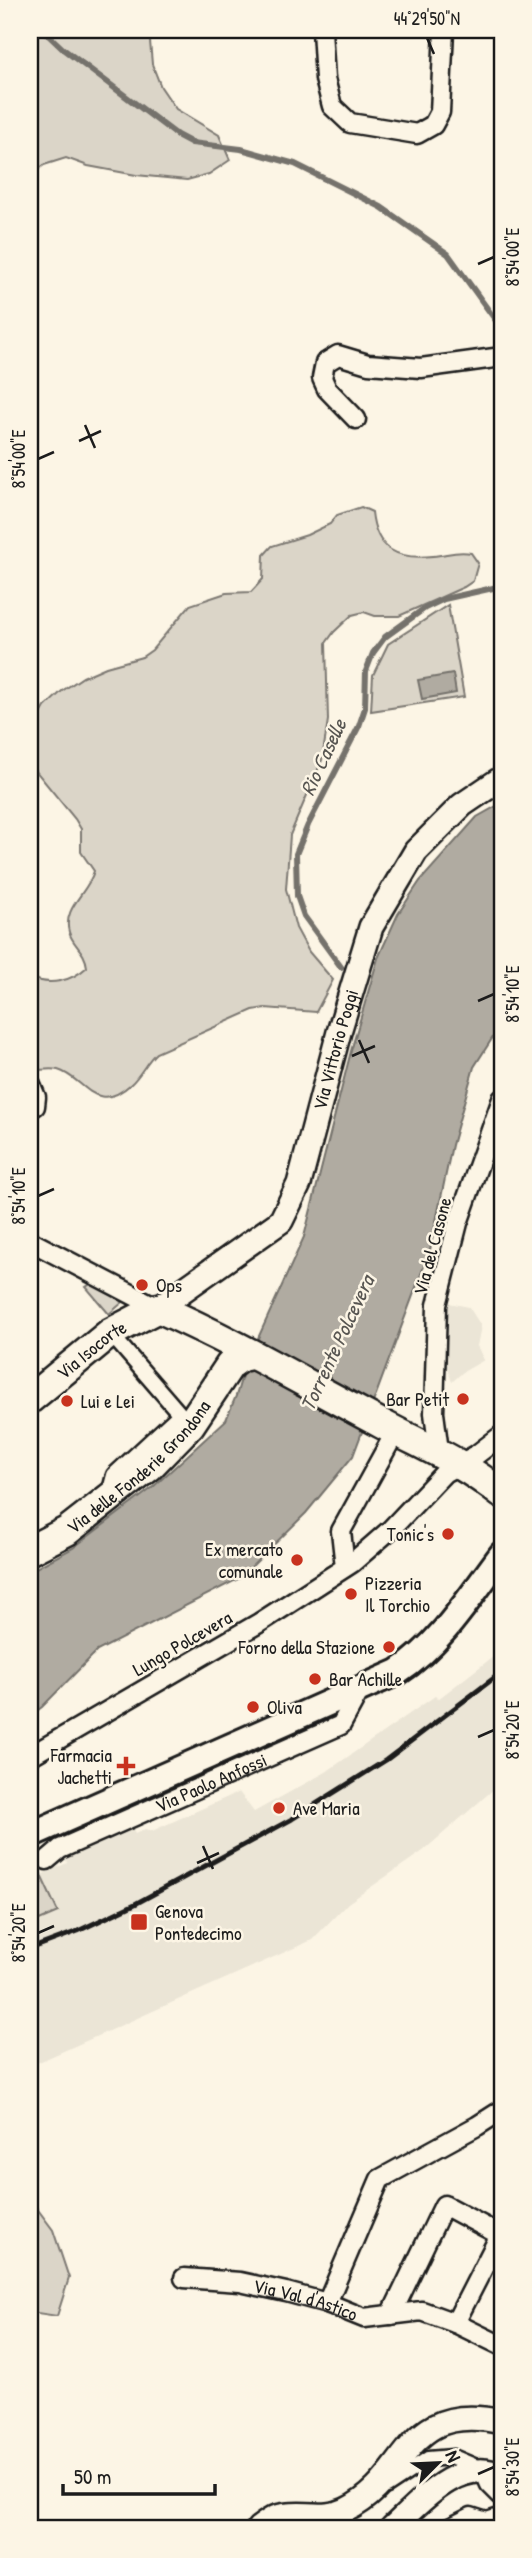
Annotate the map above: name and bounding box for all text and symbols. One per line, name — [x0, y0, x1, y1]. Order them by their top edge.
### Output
text: 44°29'50"N — [394, 6, 460, 31]
text: 8°54'00"E — [500, 228, 525, 286]
text: 8°54'00"E — [6, 430, 31, 488]
water label: Rio Caselle — [293, 713, 354, 800]
text: 8°54'10"E — [500, 965, 525, 1023]
street label: Via Vittorio Poggi — [306, 986, 364, 1113]
text: 8°54'10"E — [6, 1167, 31, 1225]
street label: Via del Casone — [406, 1194, 458, 1298]
water label: Torrente Polcevera — [293, 1268, 382, 1416]
place label: Ops — [156, 1272, 182, 1298]
marker: Ops — [134, 1277, 150, 1293]
street label: Via Isocorte — [51, 1314, 131, 1385]
place label: Bar Petit — [386, 1386, 449, 1412]
place label: Lui e Lei — [81, 1388, 135, 1414]
marker: Bar Petit — [455, 1391, 471, 1407]
marker: Lui e Lei — [59, 1393, 75, 1409]
street label: Via delle Fonderie Grondona — [61, 1394, 216, 1540]
place label: Tonic's — [387, 1521, 434, 1547]
marker: Tonic's — [440, 1526, 456, 1542]
place label: Ex mercato comunale — [205, 1536, 283, 1584]
marker: Ex mercato comunale — [289, 1552, 305, 1568]
place label: Pizzeria Il Torchio — [365, 1570, 430, 1618]
marker: Pizzeria Il Torchio — [343, 1586, 359, 1602]
street label: Lungo Polcevera — [128, 1604, 237, 1682]
place label: Forno della Stazione — [237, 1634, 375, 1660]
marker: Forno della Stazione — [381, 1639, 397, 1655]
place label: Bar Achille — [329, 1666, 403, 1692]
marker: Bar Achille — [307, 1671, 323, 1687]
place label: Oliva — [267, 1694, 302, 1720]
marker: Oliva — [245, 1699, 261, 1715]
text: 8°54'20"E — [500, 1700, 525, 1760]
place label: Farmacia Jachetti — [50, 1742, 113, 1790]
street label: Via Paolo Anfossi — [151, 1746, 271, 1818]
marker: Farmacia Jachetti — [118, 1758, 134, 1774]
place label: Ave Maria — [293, 1795, 360, 1821]
marker: Ave Maria — [271, 1800, 287, 1816]
place label: Genova Pontedecimo — [155, 1898, 242, 1946]
text: 8°54'20"E — [6, 1903, 31, 1963]
marker: Genova Pontedecimo — [129, 1912, 149, 1932]
street label: Via Val d'Astico — [251, 2272, 362, 2327]
north arrow — [402, 2428, 472, 2498]
text: 8°54'30"E — [500, 2438, 525, 2496]
text: N — [440, 2446, 467, 2466]
scale bar — [63, 2453, 215, 2497]
text: 50 m — [74, 2462, 111, 2491]

